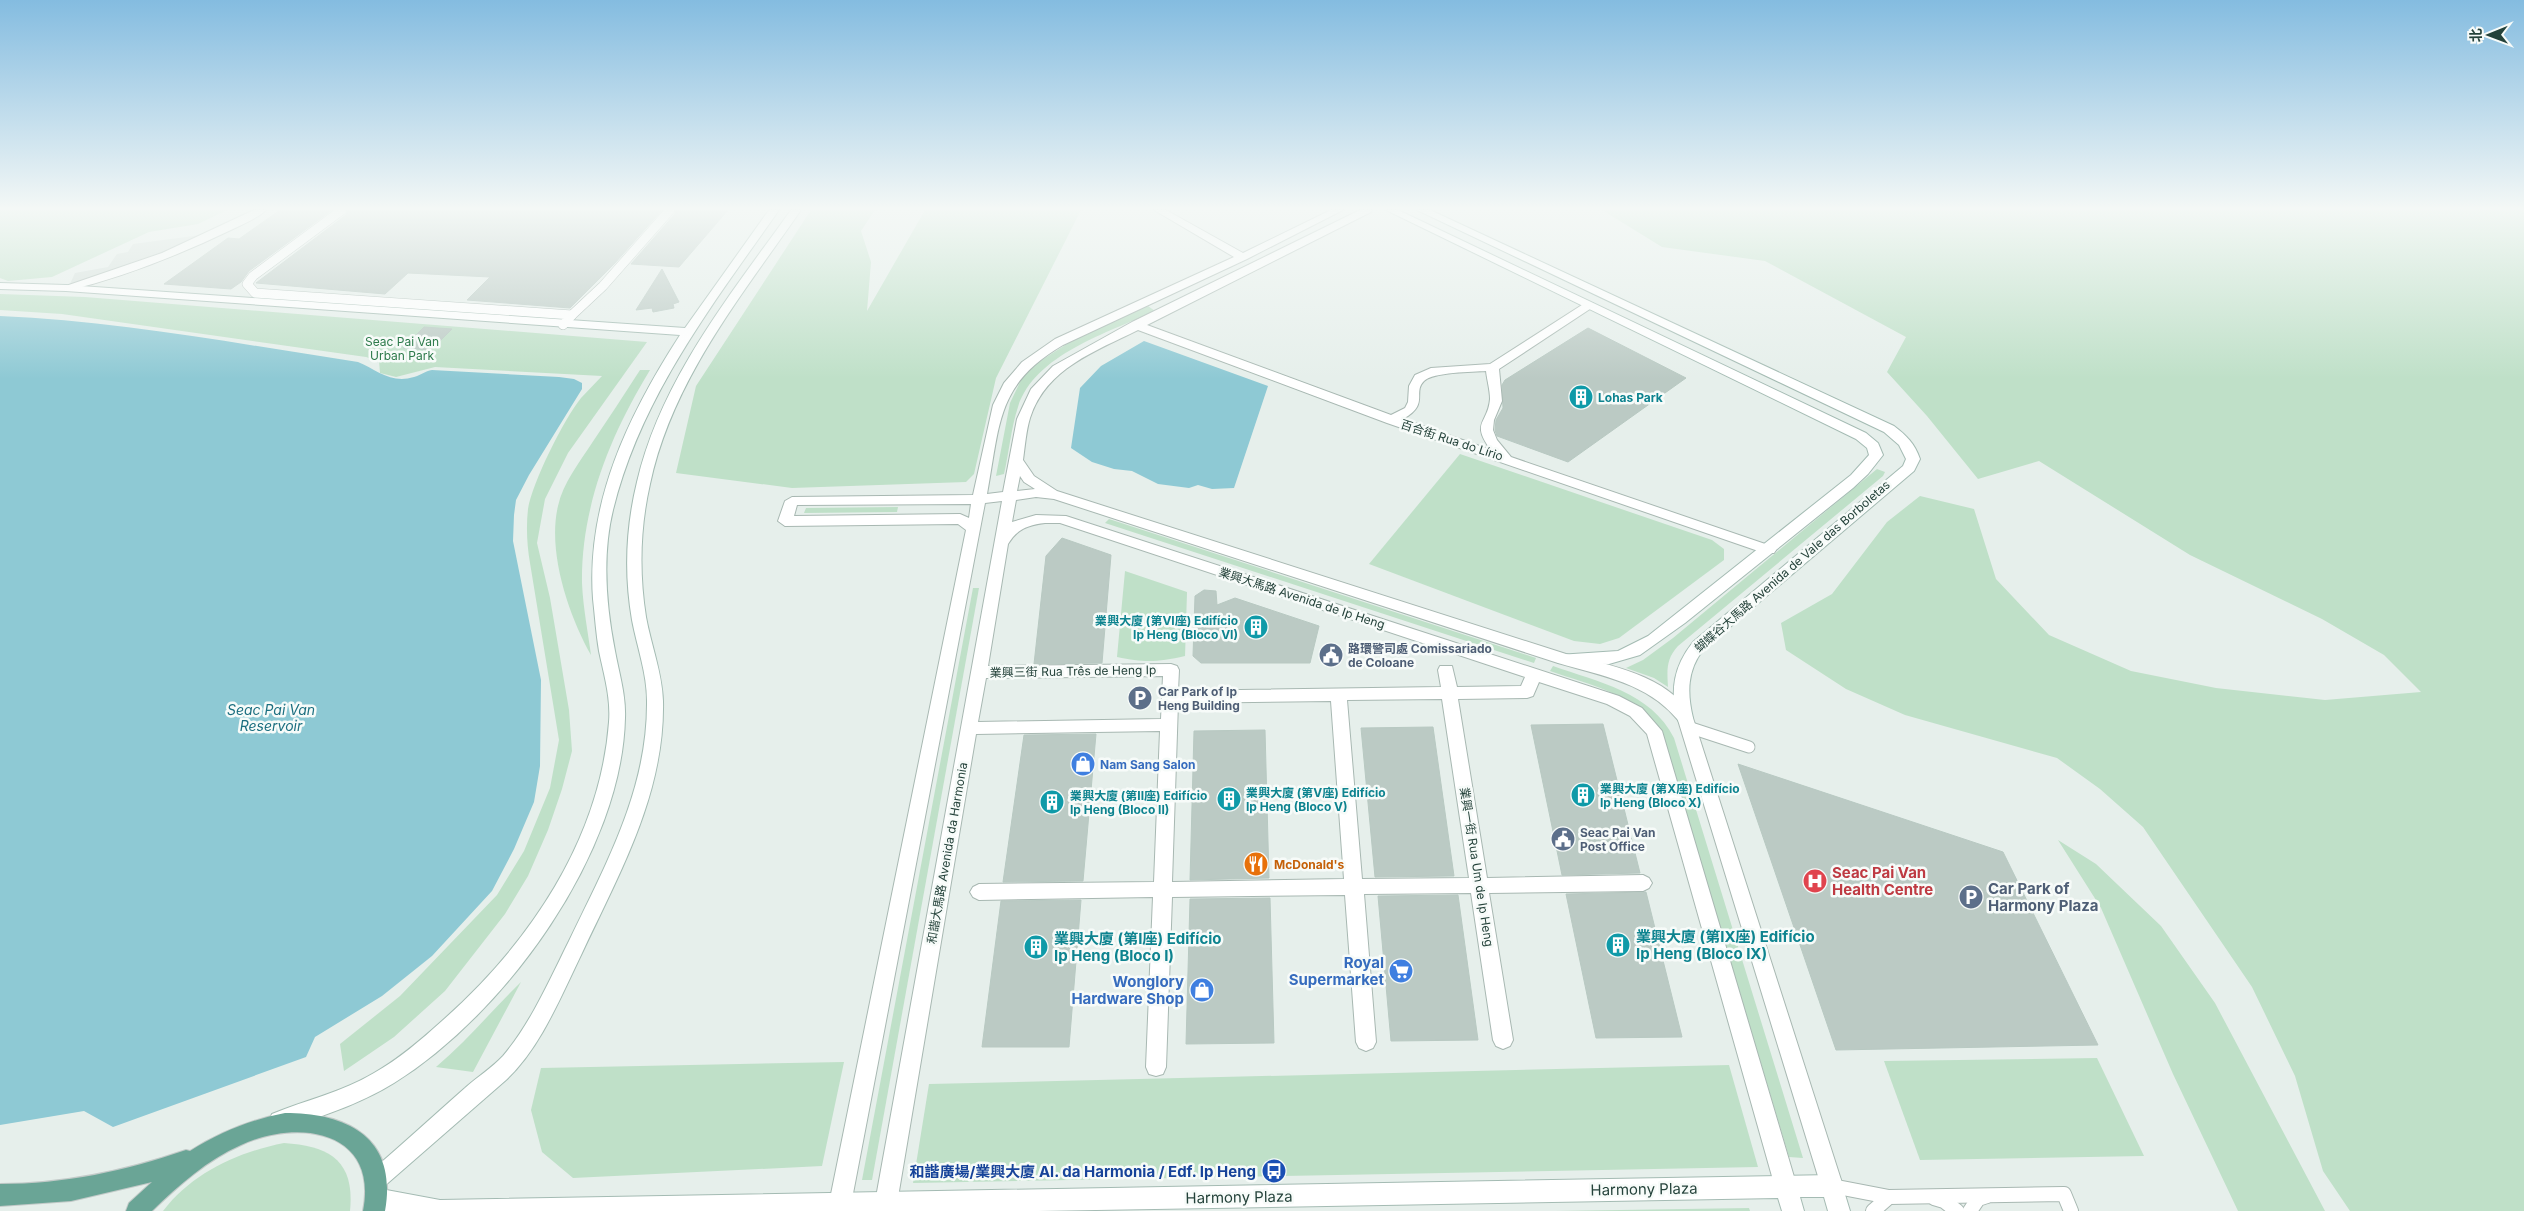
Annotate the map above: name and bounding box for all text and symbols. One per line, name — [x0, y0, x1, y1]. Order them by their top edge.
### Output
north arrow — [2464, 10, 2514, 60]
text: 北 — [2467, 28, 2484, 42]
park label: Seac Pai Van Urban Park — [365, 334, 439, 363]
building icon: Lohas Park — [1568, 384, 1594, 410]
place label: Lohas Park — [1598, 390, 1663, 405]
street label: 百合街 Rua do Lírio — [1399, 416, 1505, 464]
street label: 蝴蝶谷大馬路 Avenida de Vale das Borboletas — [1691, 477, 1893, 655]
street label: 業興大馬路 Avenida de Ip Heng — [1217, 564, 1387, 632]
place label: 業興大廈 (第VI座) Edifício Ip Heng (Bloco VI) — [1095, 613, 1238, 642]
building icon: 業興大廈 (第VI座) Edifício Ip Heng (Bloco VI) — [1243, 614, 1269, 640]
place label: 路環警司處 Comissariado de Coloane — [1348, 641, 1492, 670]
public building icon: 路環警司處 Comissariado de Coloane — [1318, 642, 1344, 668]
street label: 業興三街 Rua Três de Heng Ip — [990, 662, 1156, 680]
place label: Car Park of Ip Heng Building — [1158, 684, 1240, 713]
parking icon: Car Park of Ip Heng Building — [1127, 685, 1153, 711]
water label: Seac Pai Van Reservoir — [227, 701, 315, 734]
shop icon: Nam Sang Salon — [1070, 751, 1096, 777]
place label: Nam Sang Salon — [1100, 757, 1196, 772]
street label: 和諧大馬路 Avenida da Harmonia — [924, 761, 970, 945]
place label: 業興大廈 (第X座) Edifício Ip Heng (Bloco X) — [1600, 781, 1740, 810]
building icon: 業興大廈 (第X座) Edifício Ip Heng (Bloco X) — [1570, 782, 1596, 808]
place label: 業興大廈 (第V座) Edifício Ip Heng (Bloco V) — [1246, 785, 1386, 814]
building icon: 業興大廈 (第V座) Edifício Ip Heng (Bloco V) — [1216, 786, 1242, 812]
street label: 業興一街 Rua Um de Ip Heng — [1457, 786, 1497, 948]
place label: 業興大廈 (第II座) Edifício Ip Heng (Bloco II) — [1070, 788, 1207, 817]
building icon: 業興大廈 (第II座) Edifício Ip Heng (Bloco II) — [1039, 789, 1065, 815]
place label: Seac Pai Van Post Office — [1580, 825, 1655, 854]
public building icon: Seac Pai Van Post Office — [1550, 826, 1576, 852]
restaurant icon: McDonald's — [1243, 851, 1269, 877]
place label: McDonald's — [1274, 857, 1344, 872]
place label: Seac Pai Van Health Centre — [1832, 863, 1933, 899]
hospital icon: Seac Pai Van Health Centre — [1802, 868, 1828, 894]
place label: Car Park of Harmony Plaza — [1988, 879, 2098, 915]
parking icon: Car Park of Harmony Plaza — [1958, 884, 1984, 910]
place label: 業興大廈 (第IX座) Edifício Ip Heng (Bloco IX) — [1636, 927, 1815, 963]
place label: 業興大廈 (第I座) Edifício Ip Heng (Bloco I) — [1054, 929, 1222, 965]
building icon: 業興大廈 (第IX座) Edifício Ip Heng (Bloco IX) — [1605, 932, 1631, 958]
building icon: 業興大廈 (第I座) Edifício Ip Heng (Bloco I) — [1023, 934, 1049, 960]
place label: Royal Supermarket — [1289, 953, 1384, 989]
supermarket icon: Royal Supermarket — [1388, 958, 1414, 984]
place label: Wonglory Hardware Shop — [1071, 972, 1184, 1008]
shop icon: Wonglory Hardware Shop — [1189, 977, 1215, 1003]
bus stop icon: 和諧廣場/業興大廈 Al. da Harmonia / Edf. Ip Heng — [1261, 1158, 1287, 1184]
place label: 和諧廣場/業興大廈 Al. da Harmonia / Edf. Ip Heng — [910, 1162, 1256, 1181]
street label: Harmony Plaza — [1590, 1179, 1698, 1199]
street label: Harmony Plaza — [1185, 1187, 1293, 1207]

